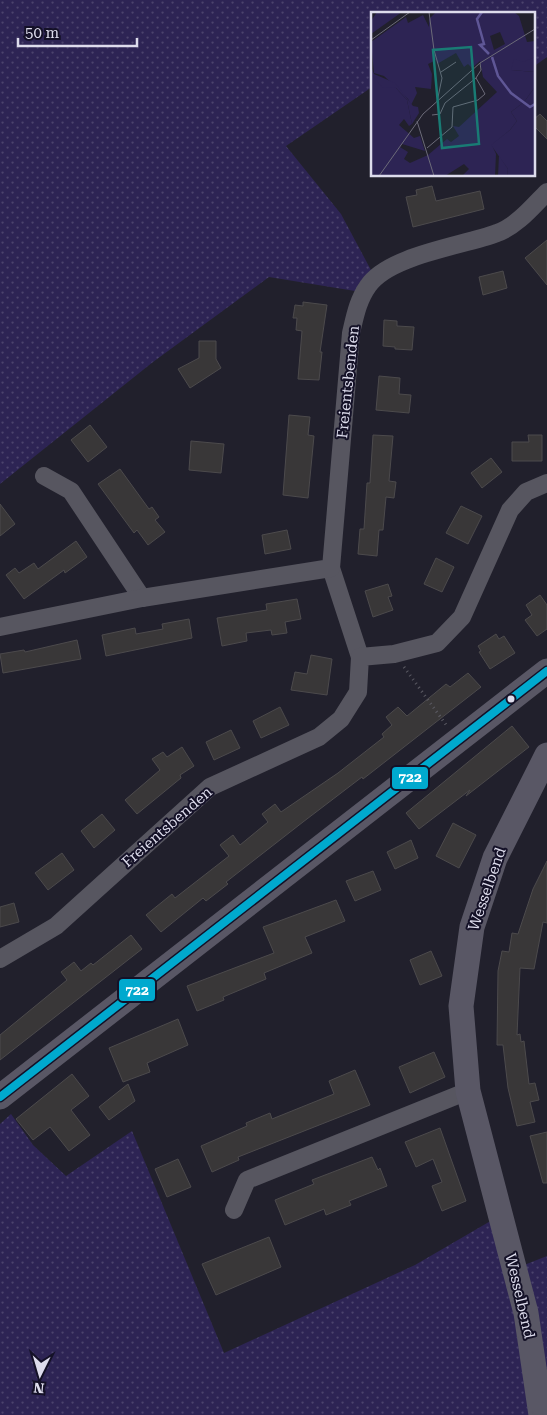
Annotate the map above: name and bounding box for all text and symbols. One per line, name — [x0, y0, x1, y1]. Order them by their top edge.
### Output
inset map — [371, 12, 534, 176]
scale bar — [18, 15, 136, 47]
text: 50 m — [25, 24, 60, 42]
street label: Freientsbenden — [333, 324, 363, 439]
unlabelled marker — [506, 694, 516, 704]
line badge: 722 — [391, 766, 429, 790]
text: 722 — [398, 769, 422, 785]
street label: Freientsbenden — [118, 783, 216, 871]
street label: Wesselbend — [464, 845, 510, 933]
line badge: 722 — [118, 978, 156, 1002]
text: 722 — [125, 982, 149, 998]
street label: Wesselbend — [501, 1252, 539, 1341]
north arrow — [15, 1350, 65, 1400]
text: N — [33, 1379, 45, 1396]

